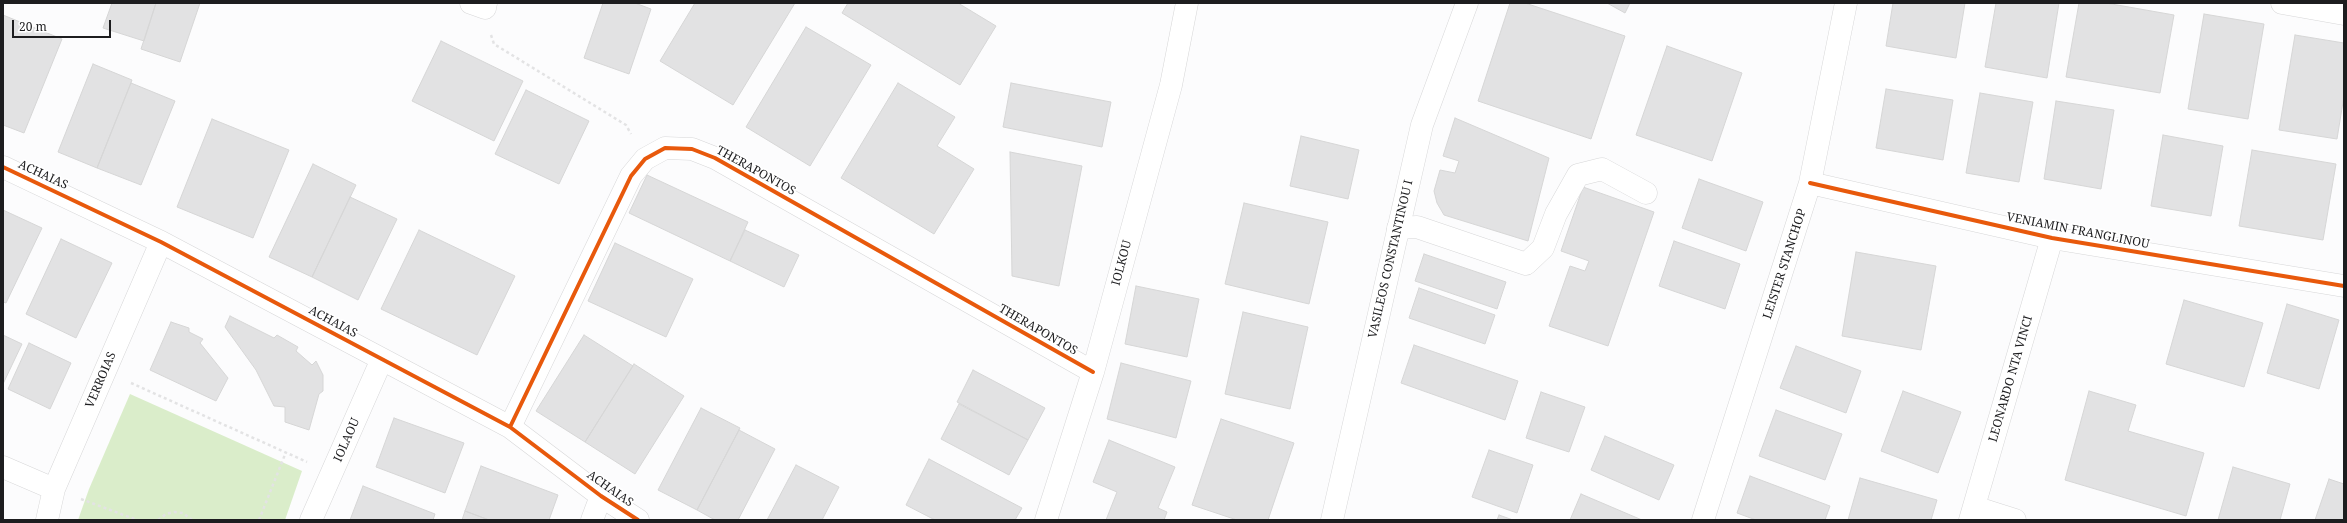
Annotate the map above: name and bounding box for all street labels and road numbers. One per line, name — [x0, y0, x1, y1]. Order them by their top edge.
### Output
street label: THERAPONTOS — [714, 143, 798, 199]
street label: ACHAIAS — [16, 157, 70, 193]
street label: VASILEOS CONSTANTINOU I — [1366, 178, 1416, 340]
street label: LEISTER STANCHOP — [1760, 207, 1810, 321]
street label: VENIAMIN FRANGLINOU — [2005, 210, 2151, 252]
street label: IOLKOU — [1109, 239, 1135, 287]
street label: THERAPONTOS — [996, 302, 1080, 358]
street label: ACHAIAS — [306, 303, 360, 341]
street label: LEONARDO NTA VINCI — [1986, 314, 2036, 444]
street label: VERROIAS — [83, 350, 119, 410]
street label: IOLAOU — [331, 416, 363, 464]
street label: ACHAIAS — [584, 468, 636, 510]

